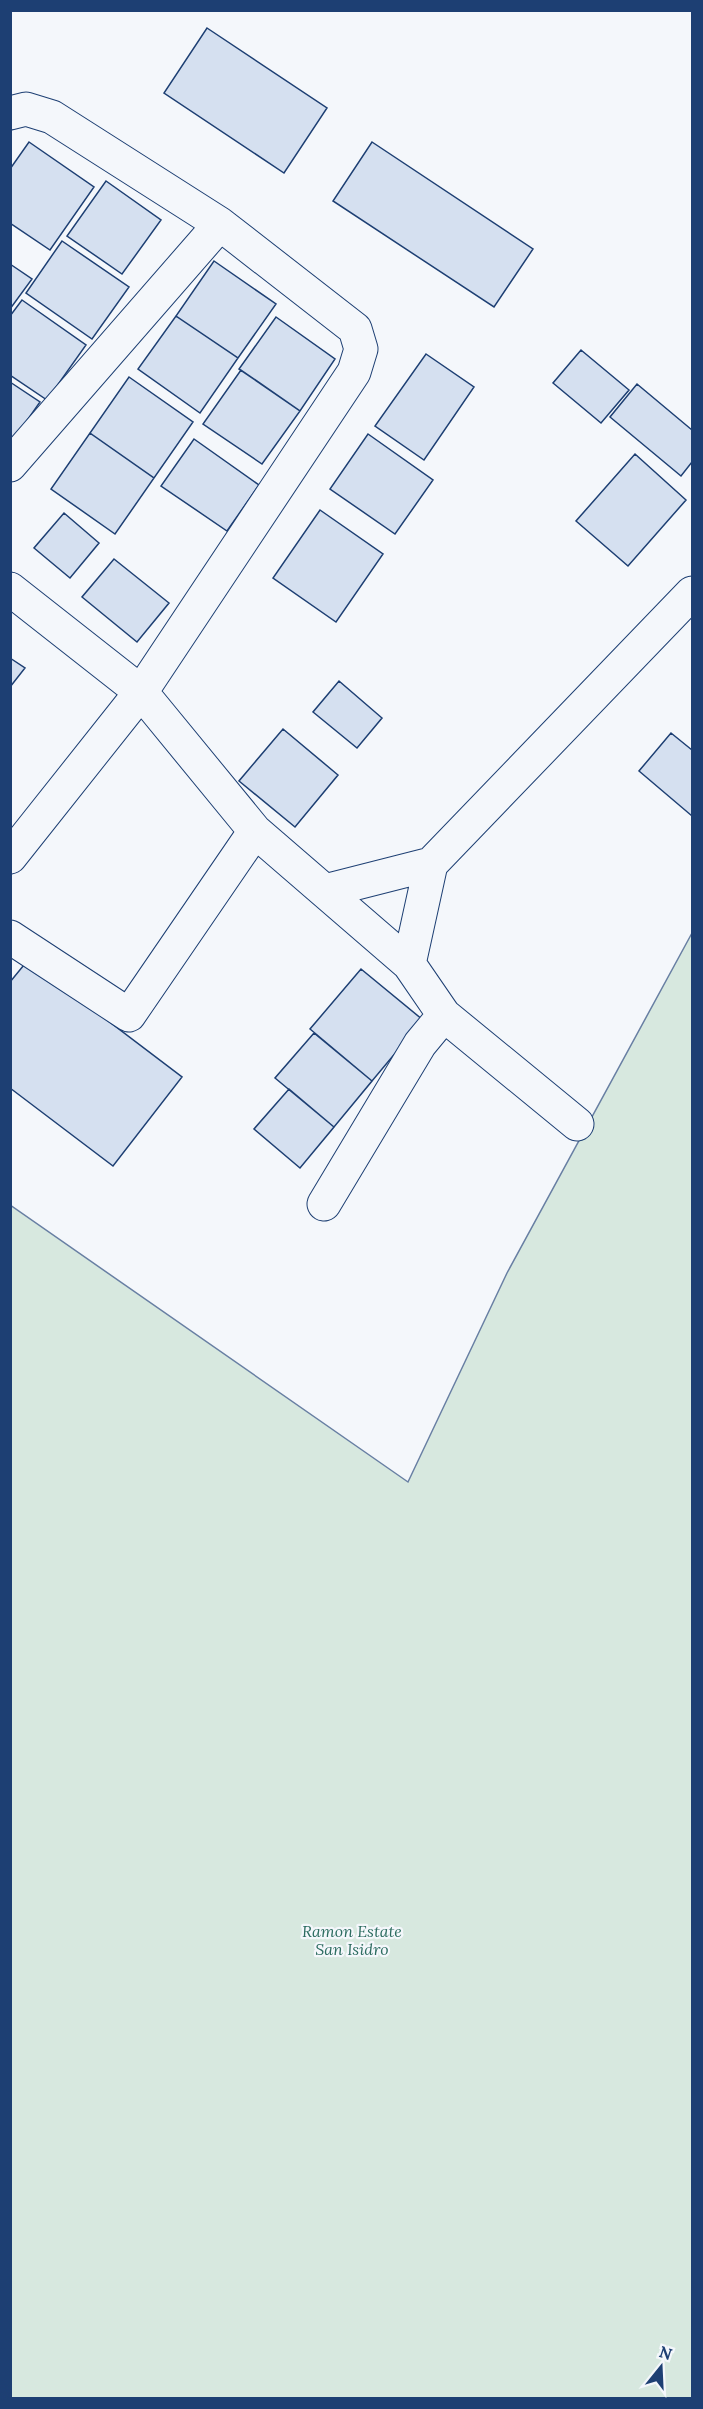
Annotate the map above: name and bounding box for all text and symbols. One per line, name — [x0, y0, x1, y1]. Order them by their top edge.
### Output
park label: Ramon Estate San Isidro — [302, 1921, 402, 1959]
north arrow — [631, 2337, 691, 2397]
text: N — [657, 2341, 675, 2364]

